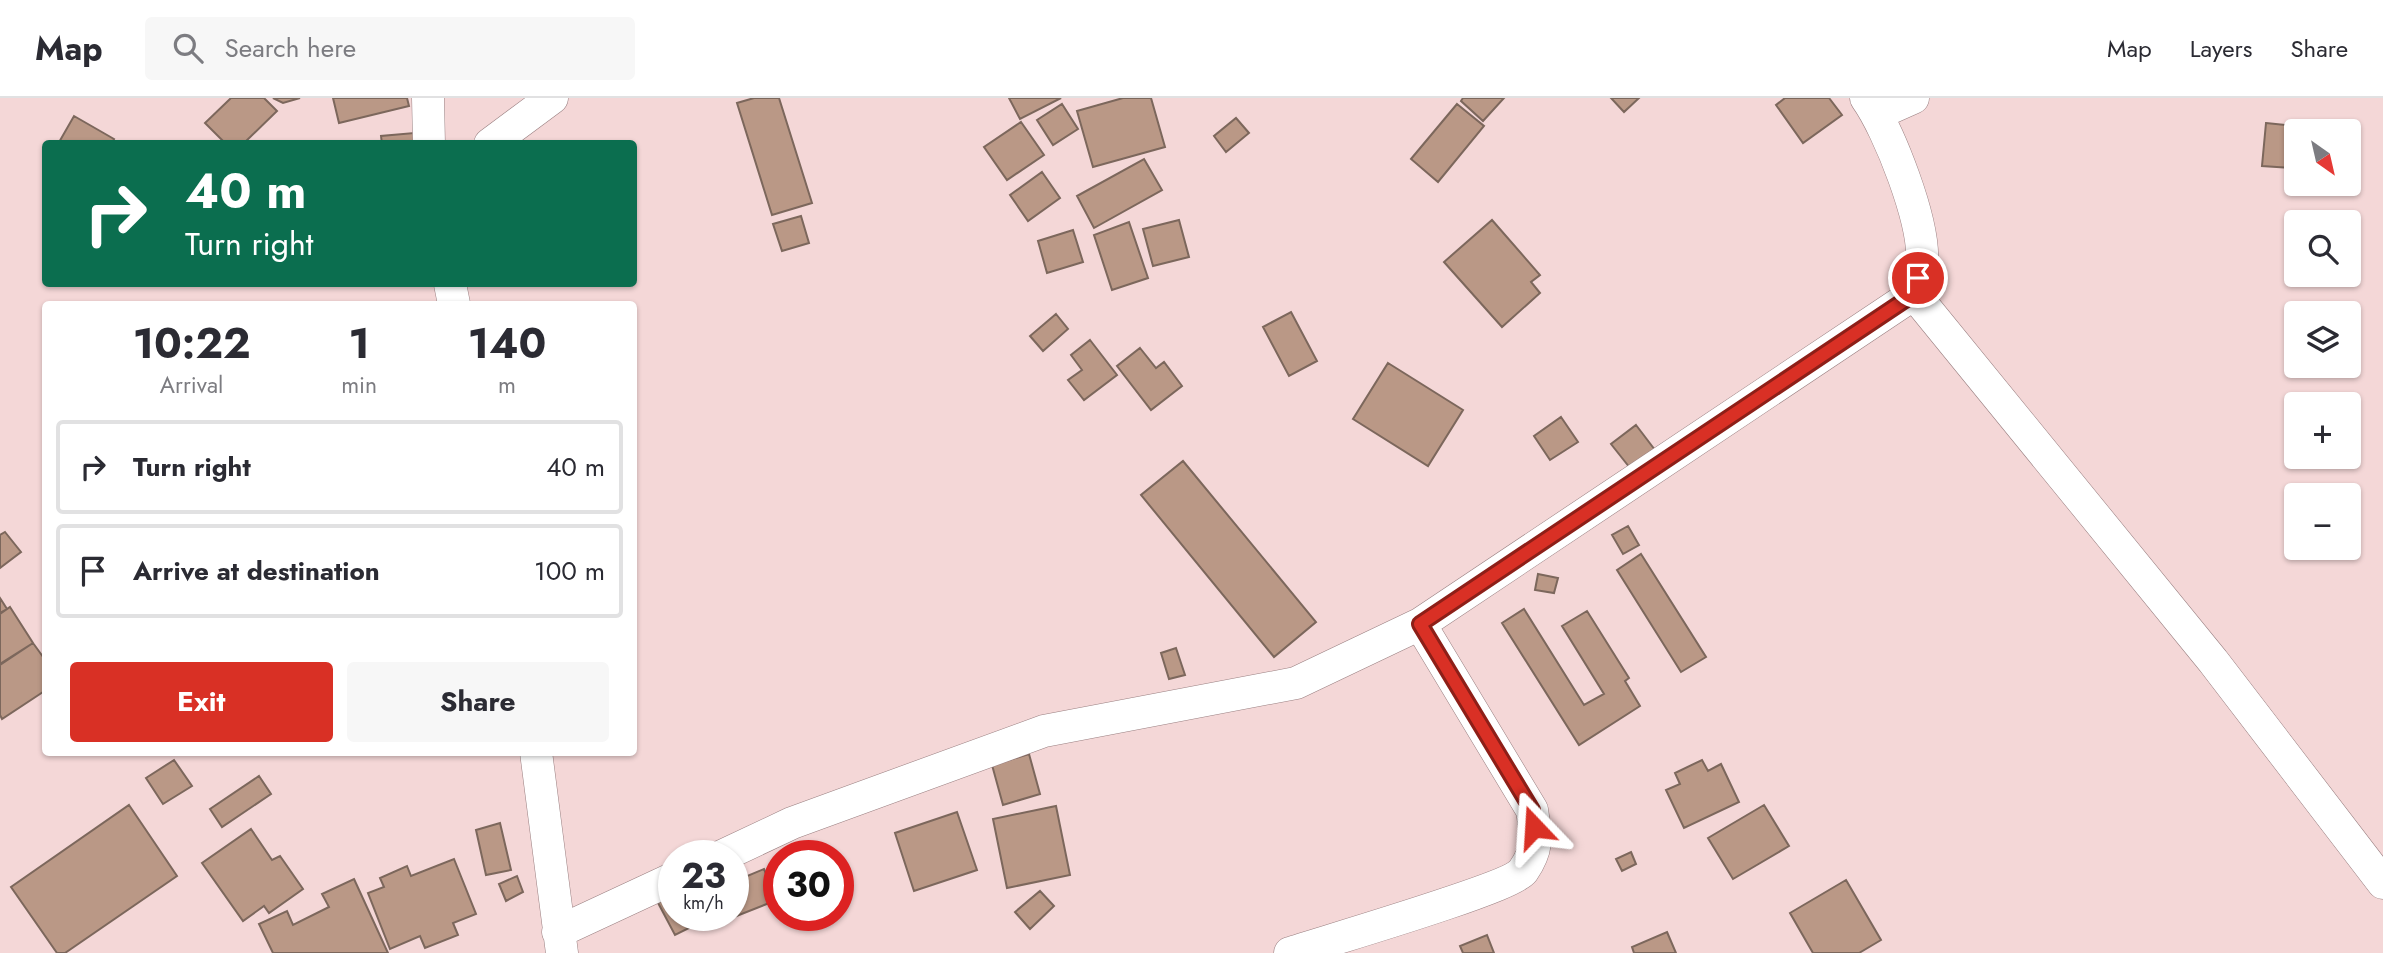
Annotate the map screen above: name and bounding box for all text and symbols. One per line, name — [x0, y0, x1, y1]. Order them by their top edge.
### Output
search box — [145, 17, 635, 80]
text: Map — [35, 25, 103, 72]
icon: search — [169, 29, 207, 67]
text: Search here — [225, 29, 356, 67]
text: Map — [2107, 31, 2152, 66]
text: Layers — [2190, 31, 2252, 66]
text: Share — [2290, 31, 2348, 66]
north arrow — [2284, 119, 2361, 196]
map controls — [2284, 119, 2361, 560]
text: 40 m — [185, 156, 307, 226]
icon: right — [70, 168, 161, 259]
button: search — [2284, 210, 2361, 287]
text: Turn right — [185, 221, 314, 267]
pin — [1888, 248, 1948, 308]
icon: arrive — [1899, 259, 1937, 297]
button: layers — [2284, 301, 2361, 378]
text: 10:22 — [133, 313, 250, 374]
text: 1 — [348, 313, 370, 374]
text: 140 — [468, 313, 546, 374]
text: Arrival — [160, 368, 223, 402]
text: min — [341, 368, 377, 402]
text: m — [498, 368, 516, 402]
button: + — [2284, 392, 2361, 469]
icon: right — [74, 448, 112, 486]
text: Turn right — [133, 448, 251, 486]
text: 40 m — [546, 448, 605, 486]
button: − — [2284, 483, 2361, 560]
icon: arrive — [74, 552, 112, 590]
text: Arrive at destination — [133, 552, 380, 590]
text: 100 m — [534, 552, 605, 590]
button: Exit — [70, 662, 333, 742]
button: Share — [347, 662, 609, 742]
position arrow — [1497, 790, 1571, 864]
speed limit sign: 30 — [763, 840, 854, 931]
text: 23 — [681, 851, 726, 901]
text: km/h — [683, 890, 724, 916]

